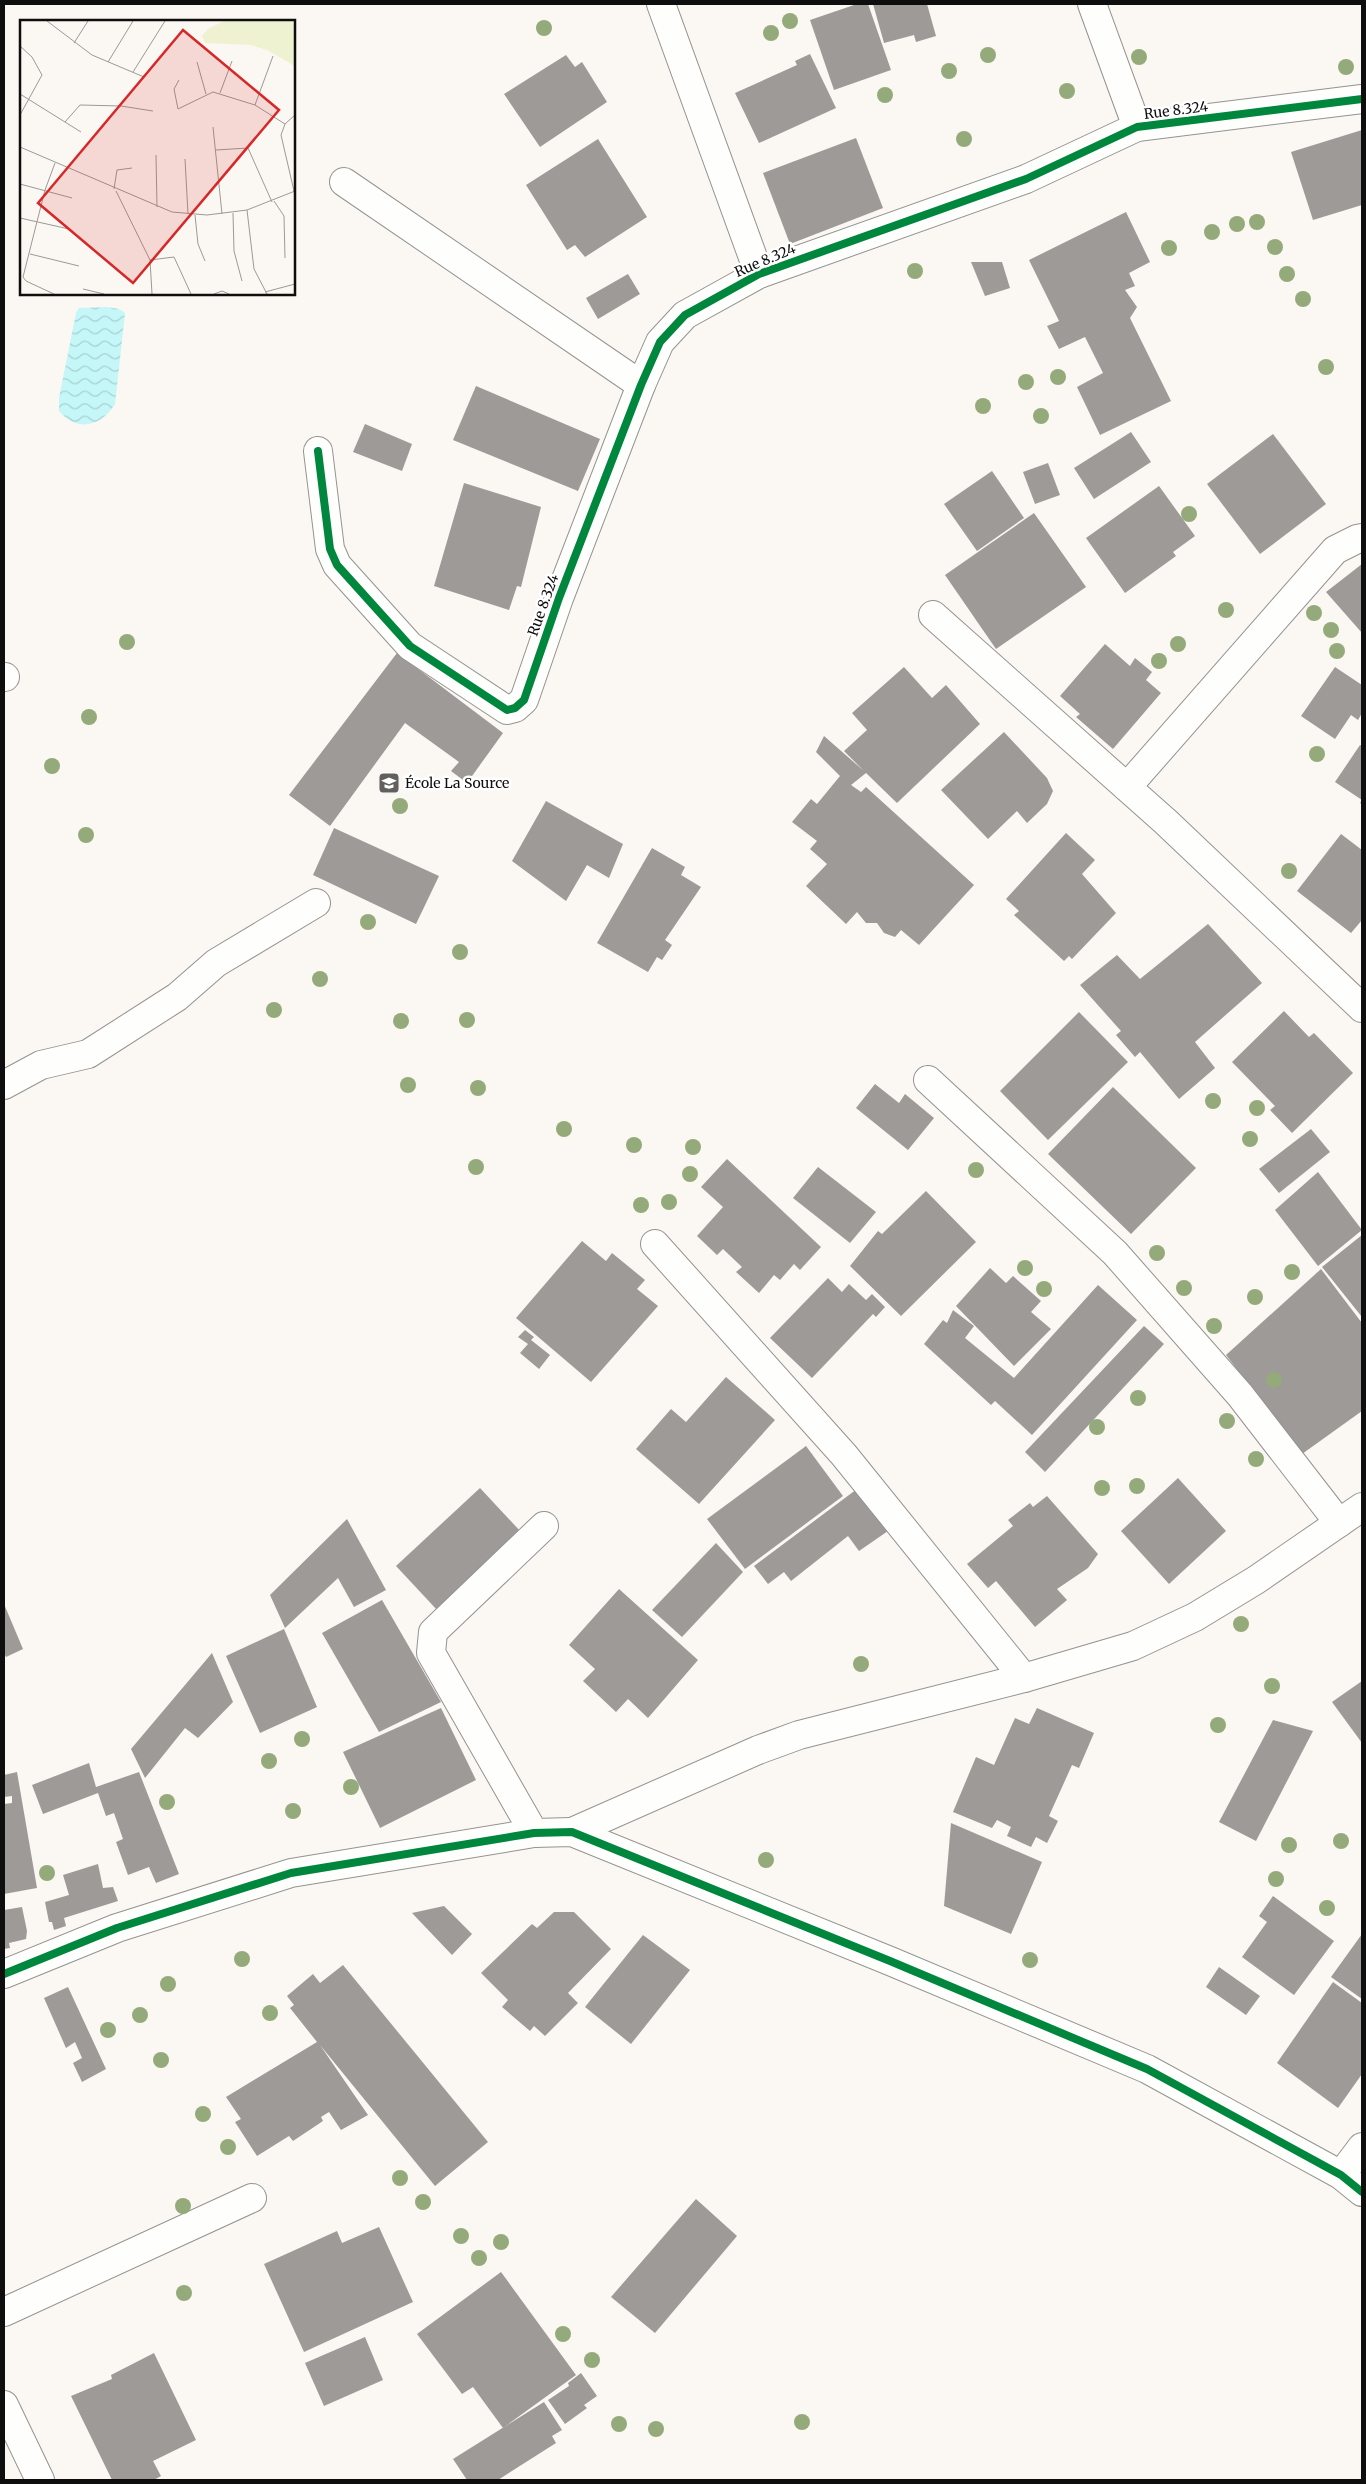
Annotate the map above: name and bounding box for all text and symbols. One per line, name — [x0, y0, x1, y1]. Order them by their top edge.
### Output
inset map — [20, 20, 295, 295]
street label: Rue 8.324 — [1143, 97, 1209, 123]
street label: Rue 8.324 — [732, 239, 799, 281]
street label: Rue 8.324 — [524, 571, 563, 638]
school or university icon: École La Source — [377, 771, 401, 795]
place label: École La Source — [405, 774, 509, 792]

